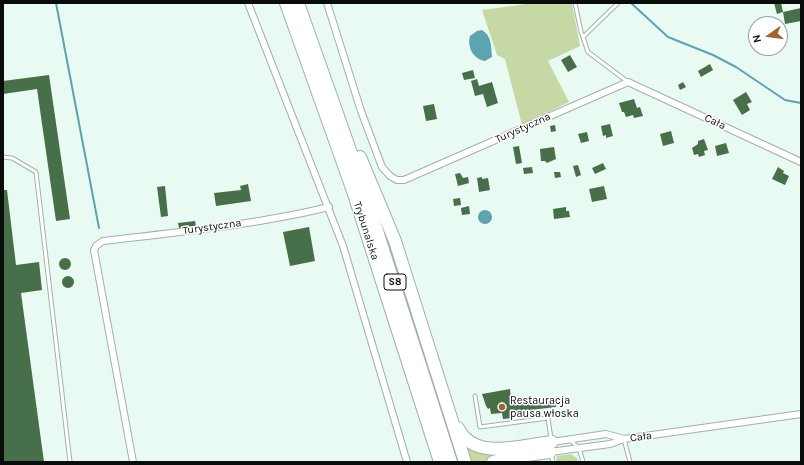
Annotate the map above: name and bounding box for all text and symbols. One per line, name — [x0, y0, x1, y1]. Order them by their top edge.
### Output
north arrow — [748, 16, 788, 56]
text: N — [750, 33, 764, 44]
street label: Turystyczna — [493, 110, 553, 146]
street label: Cała — [702, 111, 728, 133]
street label: Trybunalska — [350, 200, 382, 262]
street label: Turystyczna — [182, 216, 242, 238]
road number: S8 — [384, 274, 406, 290]
place label: Restauracja pausa włoska — [510, 394, 579, 420]
marker: Restauracja pausa włoska — [497, 402, 507, 412]
street label: Cała — [629, 429, 653, 445]

